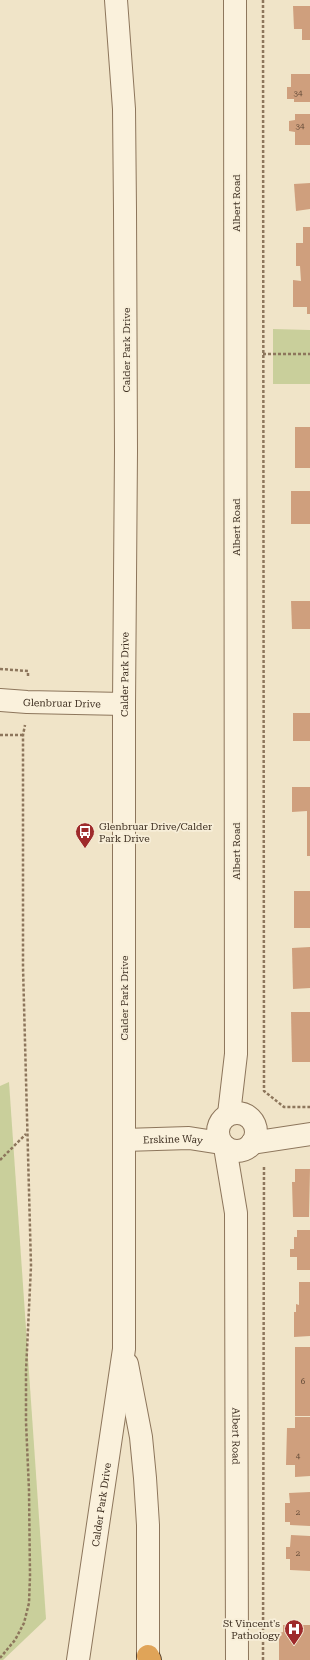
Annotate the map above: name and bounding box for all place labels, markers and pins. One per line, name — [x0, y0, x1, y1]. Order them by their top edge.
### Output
bus stop icon: Glenbruar Drive/Calder Park Drive — [74, 821, 96, 849]
place label: Glenbruar Drive/Calder Park Drive — [99, 821, 212, 844]
place label: St Vincent's Pathology — [223, 1618, 280, 1641]
hospital icon: St Vincent's Pathology — [283, 1618, 305, 1646]

